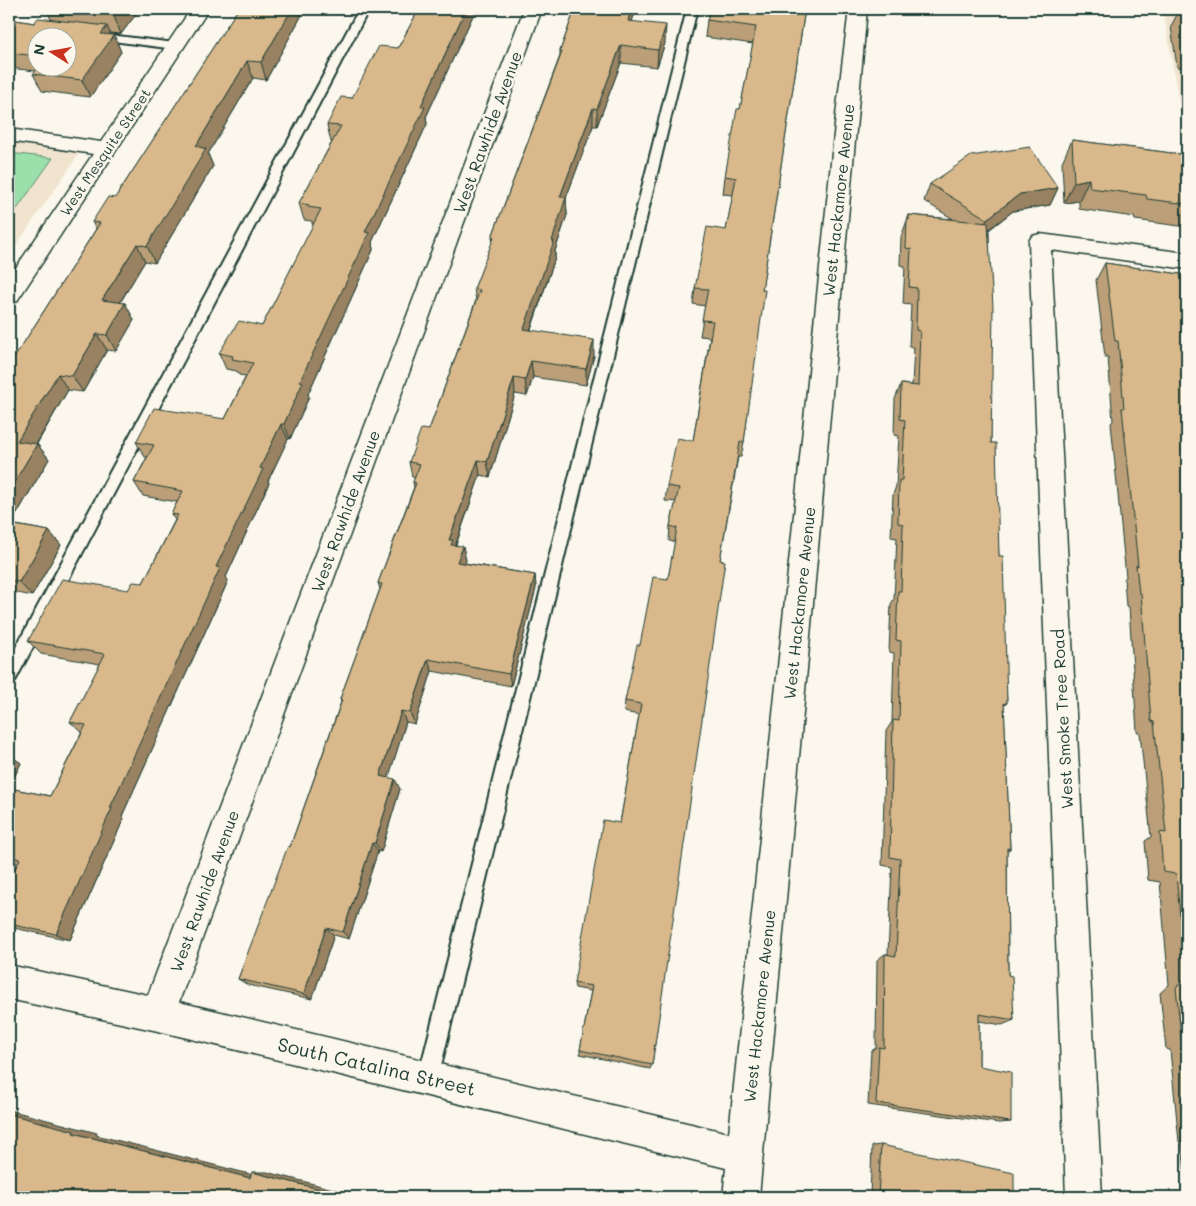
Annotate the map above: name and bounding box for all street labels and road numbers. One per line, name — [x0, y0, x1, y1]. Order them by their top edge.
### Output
street label: West Rawhide Avenue — [448, 48, 526, 216]
street label: West Mesquite Street — [55, 85, 155, 219]
street label: West Hackamore Avenue — [817, 103, 859, 297]
street label: West Rawhide Avenue — [306, 427, 384, 595]
street label: West Hackamore Avenue — [778, 506, 820, 700]
street label: West Smoke Tree Road — [1047, 628, 1077, 810]
street label: West Rawhide Avenue — [165, 807, 243, 975]
street label: West Hackamore Avenue — [738, 909, 780, 1103]
street label: South Catalina Street — [275, 1031, 479, 1101]

